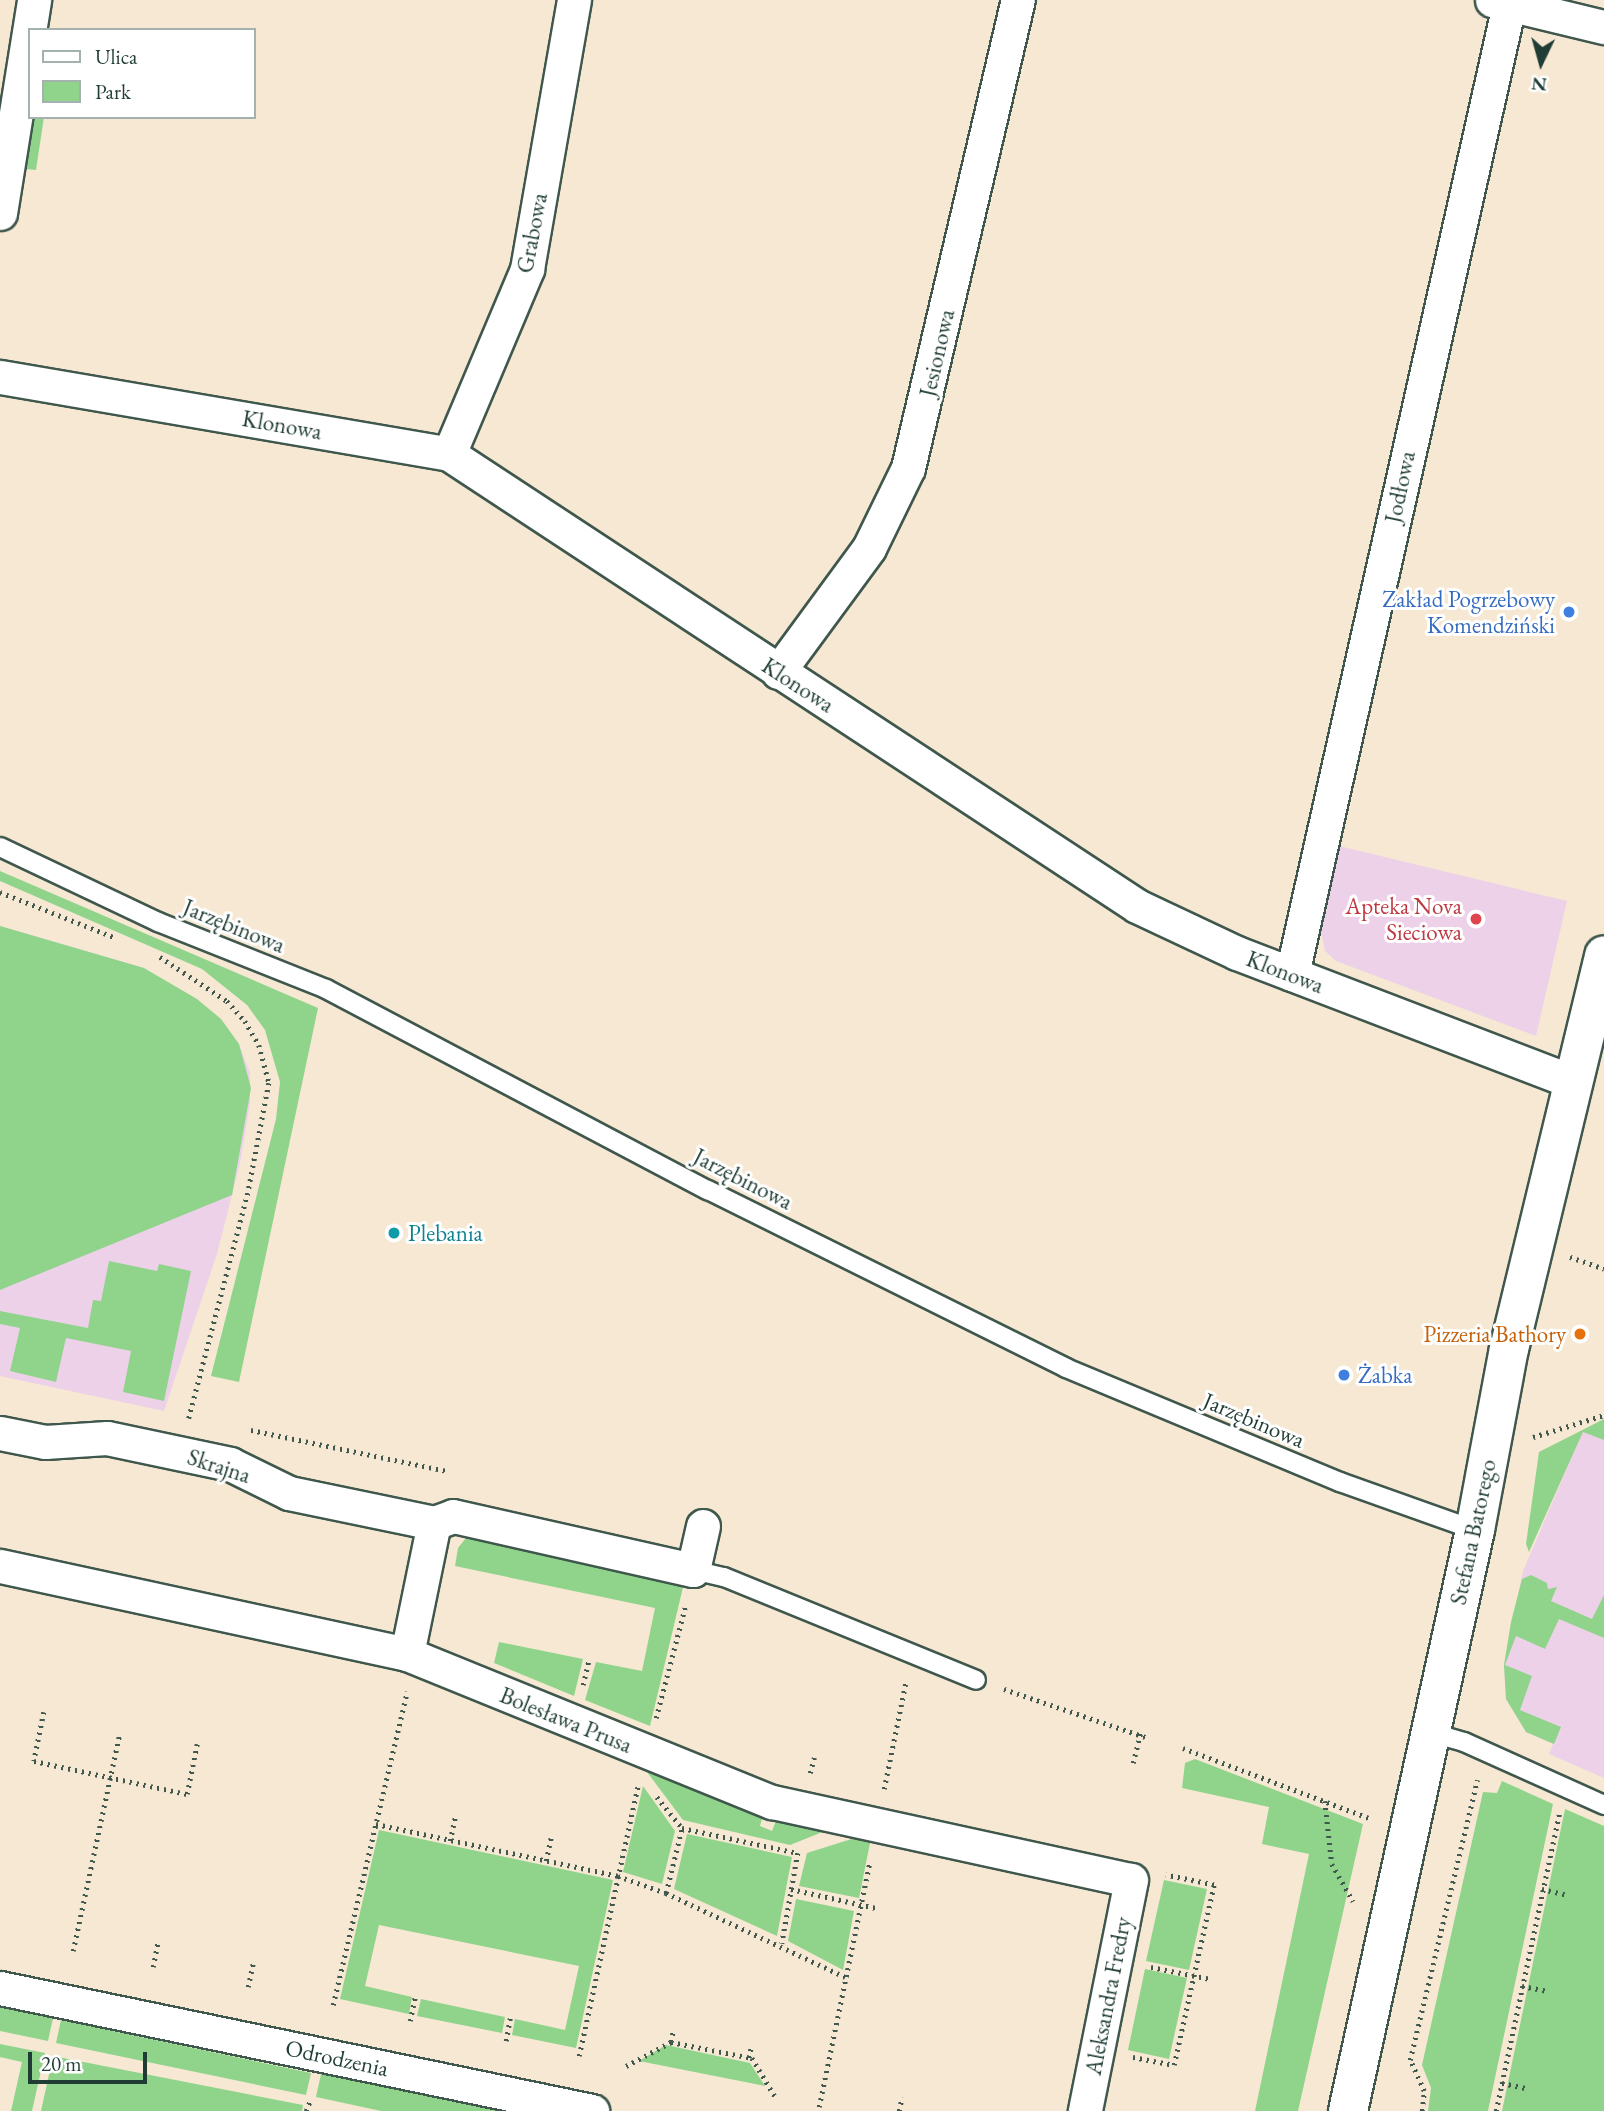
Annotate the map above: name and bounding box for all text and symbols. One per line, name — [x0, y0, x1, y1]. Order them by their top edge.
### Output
legend — [28, 28, 256, 119]
north arrow — [1506, 28, 1576, 98]
text: Ulica — [95, 43, 137, 70]
text: N — [1530, 71, 1548, 98]
text: Park — [95, 78, 131, 105]
street label: Grabowa — [511, 191, 553, 275]
street label: Jesionowa — [914, 307, 960, 399]
street label: Klonowa — [240, 404, 324, 446]
street label: Jodłowa — [1379, 448, 1421, 526]
place label: Zakład Pogrzebowy Komendziński — [1382, 585, 1555, 639]
marker: Zakład Pogrzebowy Komendziński — [1561, 604, 1577, 620]
street label: Klonowa — [757, 652, 839, 718]
place label: Apteka Nova Sieciowa — [1345, 892, 1462, 946]
street label: Jarzębinowa — [179, 893, 289, 959]
marker: Apteka Nova Sieciowa — [1468, 911, 1484, 927]
street label: Klonowa — [1243, 945, 1327, 999]
street label: Jarzębinowa — [689, 1142, 797, 1216]
place label: Plebania — [408, 1219, 483, 1247]
marker: Plebania — [386, 1225, 402, 1241]
place label: Pizzeria Bathory — [1423, 1320, 1566, 1348]
marker: Pizzeria Bathory — [1572, 1326, 1588, 1342]
place label: Żabka — [1358, 1361, 1413, 1389]
marker: Żabka — [1336, 1367, 1352, 1383]
street label: Jarzębinowa — [1199, 1386, 1309, 1454]
street label: Skrajna — [184, 1443, 254, 1489]
street label: Stefana Batorego — [1444, 1457, 1502, 1607]
street label: Bolesława Prusa — [496, 1681, 636, 1759]
street label: Aleksandra Fredry — [1079, 1915, 1137, 2077]
street label: Odrodzenia — [283, 2034, 391, 2082]
scale bar — [32, 2038, 150, 2082]
text: 20 m — [41, 2050, 82, 2077]

